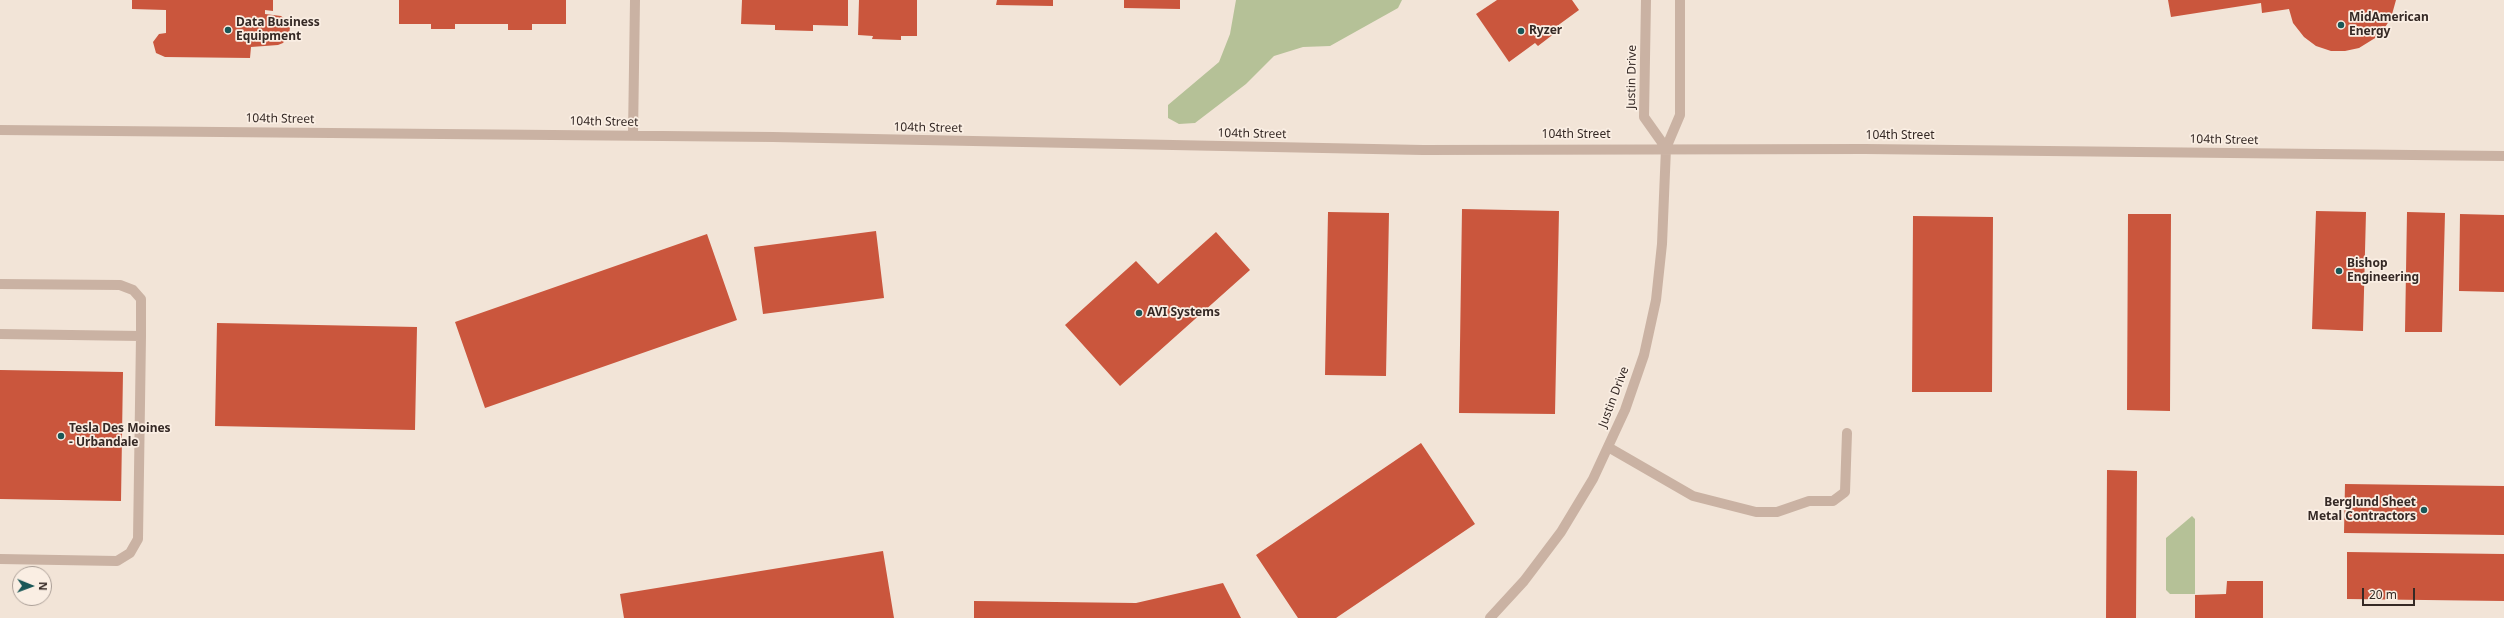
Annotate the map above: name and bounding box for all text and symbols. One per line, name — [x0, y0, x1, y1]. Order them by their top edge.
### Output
place label: MidAmerican Energy — [2349, 11, 2429, 39]
place label: Data Business Equipment — [236, 16, 320, 44]
marker: MidAmerican Energy — [2336, 20, 2346, 30]
place label: Ryzer — [1529, 24, 1562, 38]
marker: Data Business Equipment — [223, 25, 233, 35]
marker: Ryzer — [1516, 26, 1526, 36]
street label: Justin Drive — [1624, 45, 1640, 109]
street label: 104th Street — [245, 111, 315, 127]
street label: 104th Street — [569, 114, 639, 130]
street label: 104th Street — [893, 120, 963, 136]
street label: 104th Street — [1217, 126, 1287, 142]
street label: 104th Street — [1542, 128, 1610, 142]
street label: 104th Street — [1866, 129, 1934, 143]
street label: 104th Street — [2189, 132, 2259, 148]
place label: Bishop Engineering — [2347, 257, 2419, 285]
marker: Bishop Engineering — [2334, 266, 2344, 276]
place label: AVI Systems — [1147, 306, 1220, 320]
marker: AVI Systems — [1134, 308, 1144, 318]
street label: Justin Drive — [1596, 365, 1632, 429]
place label: Tesla Des Moines - Urbandale — [69, 422, 171, 450]
marker: Tesla Des Moines - Urbandale — [56, 431, 66, 441]
place label: Berglund Sheet Metal Contractors — [2308, 496, 2416, 524]
marker: Berglund Sheet Metal Contractors — [2419, 505, 2429, 515]
north arrow — [12, 566, 52, 606]
scale bar — [2364, 580, 2417, 606]
text: N — [36, 582, 51, 591]
text: 20 m — [2369, 586, 2397, 603]

